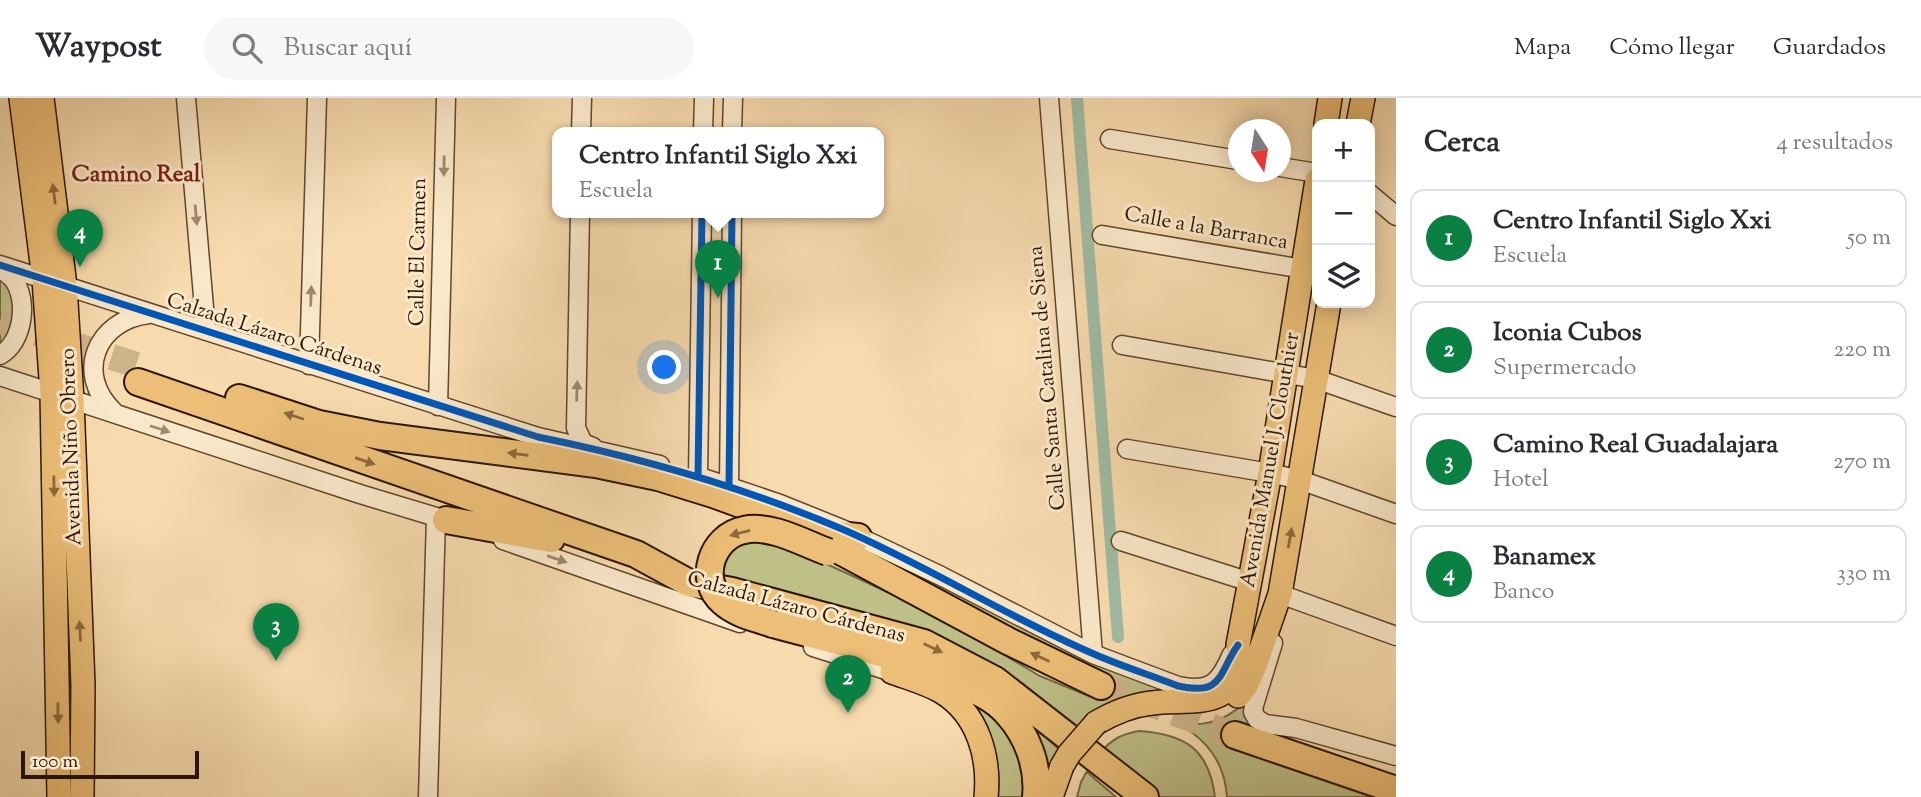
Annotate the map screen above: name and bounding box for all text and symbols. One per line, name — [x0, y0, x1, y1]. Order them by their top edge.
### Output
search box — [204, 17, 694, 80]
text: Waypost — [35, 24, 162, 72]
icon: search — [228, 29, 266, 67]
text: Buscar aquí — [284, 30, 412, 67]
text: Mapa — [1514, 31, 1571, 65]
text: Cómo llegar — [1609, 31, 1735, 65]
text: Guardados — [1773, 31, 1886, 65]
north arrow — [1228, 119, 1291, 182]
map controls — [1312, 119, 1375, 308]
button: + — [1312, 119, 1375, 182]
text: Cerca — [1424, 122, 1500, 165]
popup — [552, 127, 884, 218]
text: 4 resultados — [1776, 127, 1893, 160]
text: Centro Infantil Siglo Xxi — [579, 138, 857, 175]
one-way arrow — [438, 155, 450, 177]
district label: Camino Real — [72, 159, 201, 192]
text: Escuela — [579, 175, 653, 208]
street label: Calle El Carmen — [403, 178, 435, 326]
button: − — [1312, 182, 1375, 245]
one-way arrow — [48, 183, 59, 205]
street label: Calle a la Barranca — [1122, 200, 1290, 258]
text: Centro Infantil Siglo Xxi — [1493, 203, 1771, 240]
one-way arrow — [191, 204, 202, 226]
pin: 4 — [57, 209, 103, 267]
text: 1 — [1445, 222, 1453, 255]
text: 50 m — [1847, 222, 1891, 255]
pin: 1 — [695, 240, 741, 298]
text: Escuela — [1493, 240, 1567, 273]
street label: Calle Santa Catalina de Siena — [1021, 244, 1075, 511]
button: layers — [1312, 245, 1375, 308]
one-way arrow — [306, 285, 317, 307]
street label: Calzada Lázaro Cárdenas — [163, 286, 385, 384]
text: Iconia Cubos — [1493, 315, 1642, 352]
street label: Avenida Manuel J. Clouthier — [1234, 330, 1308, 590]
text: 2 — [1444, 334, 1454, 367]
text: 220 m — [1833, 334, 1891, 367]
street label: Avenida Niño Obrero — [54, 348, 90, 546]
your location — [647, 350, 681, 384]
text: Supermercado — [1493, 352, 1636, 385]
one-way arrow — [572, 379, 583, 401]
one-way arrow — [284, 410, 305, 421]
one-way arrow — [150, 424, 171, 434]
text: Camino Real Guadalajara — [1493, 427, 1778, 464]
text: 3 — [1444, 446, 1454, 479]
text: 270 m — [1833, 446, 1891, 479]
one-way arrow — [507, 448, 529, 459]
one-way arrow — [354, 456, 375, 467]
text: Hotel — [1493, 464, 1549, 497]
one-way arrow — [48, 475, 59, 497]
one-way arrow — [1285, 527, 1296, 549]
one-way arrow — [729, 528, 750, 538]
text: Banamex — [1493, 539, 1596, 576]
one-way arrow — [546, 554, 567, 565]
text: 4 — [1443, 558, 1455, 591]
text: 330 m — [1837, 558, 1891, 591]
street label: Calzada Lázaro Cárdenas — [684, 564, 908, 652]
text: Banco — [1493, 576, 1554, 609]
pin: 3 — [253, 603, 299, 661]
one-way arrow — [74, 620, 85, 642]
one-way arrow — [923, 642, 943, 653]
one-way arrow — [1029, 651, 1050, 662]
pin: 2 — [825, 655, 871, 713]
one-way arrow — [52, 703, 64, 725]
scale bar — [21, 748, 200, 780]
text: 100 m — [32, 749, 78, 776]

